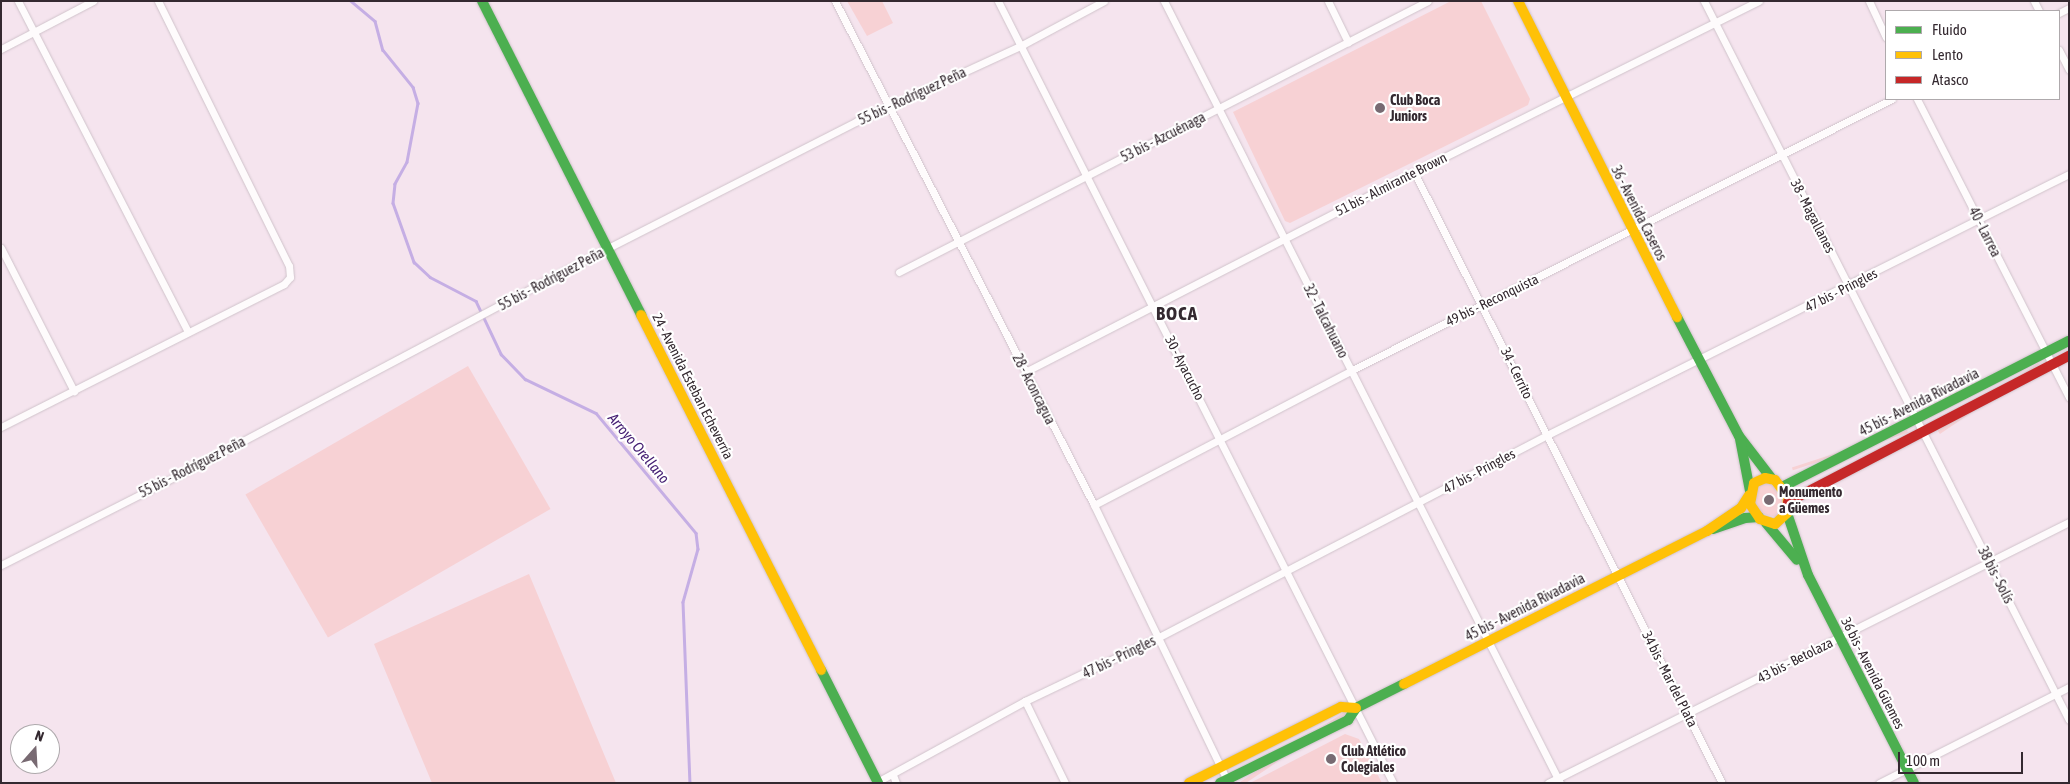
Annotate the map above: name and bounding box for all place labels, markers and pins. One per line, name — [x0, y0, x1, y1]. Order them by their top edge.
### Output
place label: Club Boca Juniors — [1390, 92, 1440, 124]
marker: Club Boca Juniors — [1374, 102, 1386, 114]
place label: Monumento a Güemes — [1779, 484, 1842, 516]
marker: Monumento a Güemes — [1763, 494, 1775, 506]
place label: Club Atlético Colegiales — [1341, 743, 1406, 776]
marker: Club Atlético Colegiales — [1325, 753, 1337, 765]

